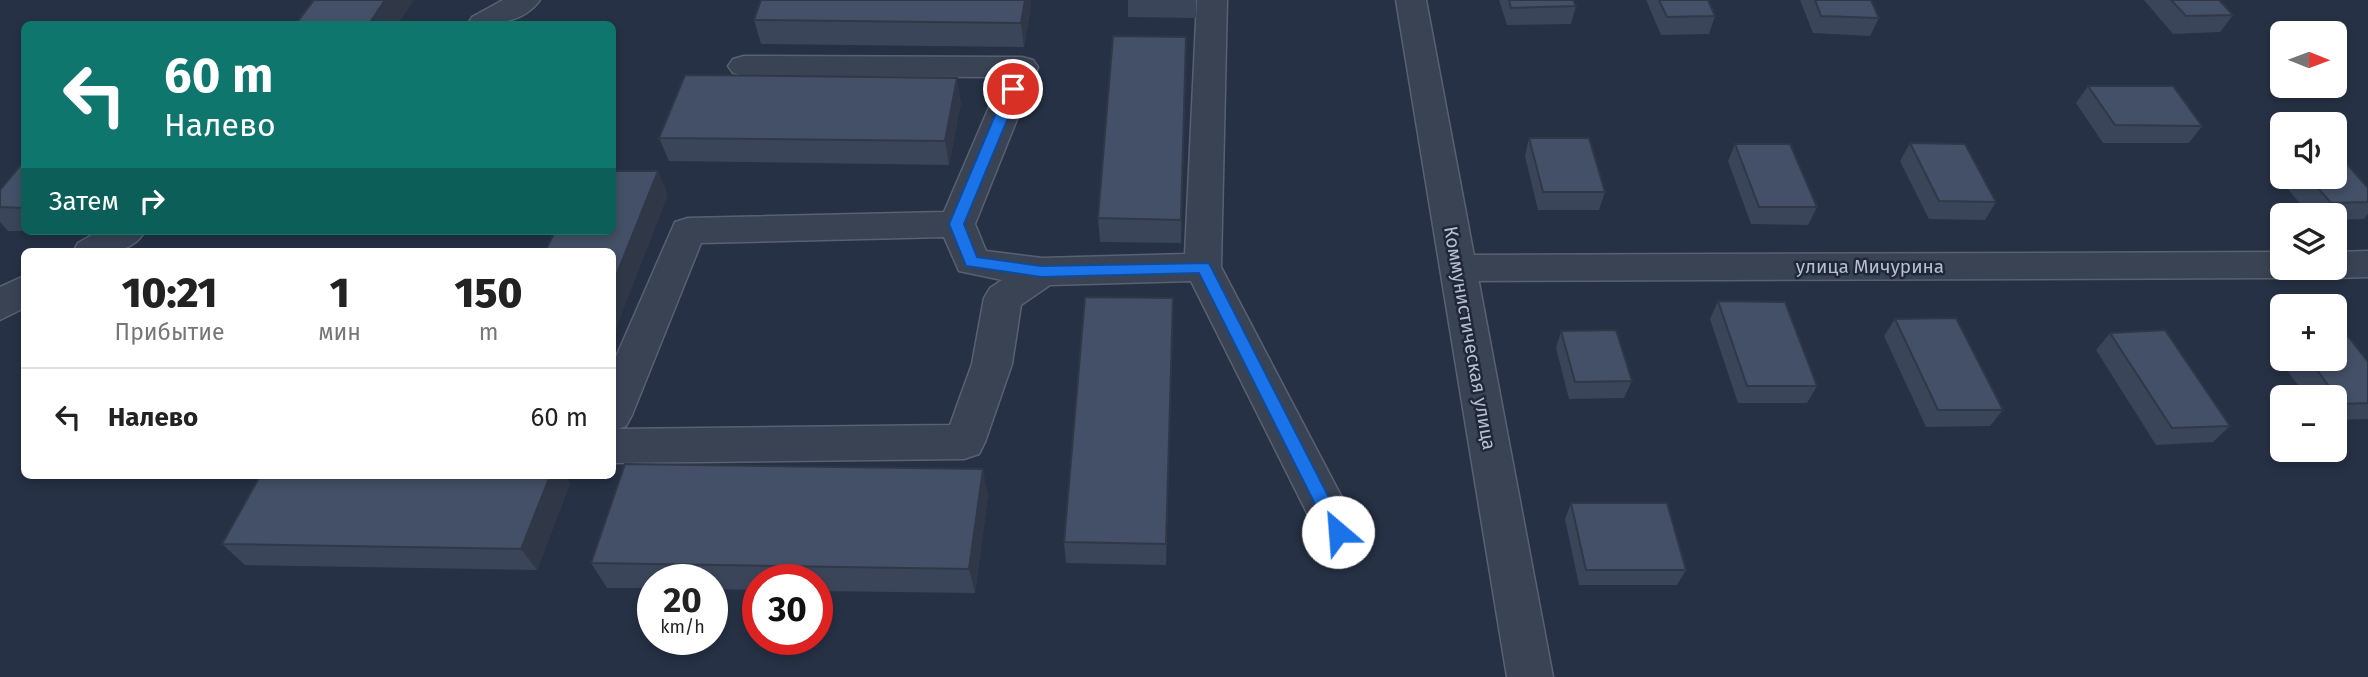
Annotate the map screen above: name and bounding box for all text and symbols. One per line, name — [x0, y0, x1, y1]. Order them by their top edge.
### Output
north arrow — [2270, 21, 2347, 98]
map controls — [2270, 21, 2347, 462]
text: 60 m — [164, 46, 273, 105]
icon: left — [49, 49, 140, 140]
pin — [983, 59, 1043, 119]
icon: arrive — [994, 70, 1032, 108]
text: Налево — [164, 106, 276, 144]
button: sound — [2270, 112, 2347, 189]
icon: right — [133, 182, 171, 220]
text: Затем — [49, 186, 119, 217]
button: layers — [2270, 203, 2347, 280]
street label: Коммунистическая улица — [1439, 224, 1501, 452]
street label: улица Мичурина — [1796, 255, 1944, 278]
text: 10:21 — [122, 268, 217, 318]
text: 1 — [330, 268, 350, 318]
text: 150 — [455, 268, 522, 318]
button: + — [2270, 294, 2347, 371]
text: Прибытие — [115, 318, 225, 346]
text: мин — [318, 318, 361, 346]
text: m — [479, 318, 498, 346]
button: − — [2270, 385, 2347, 462]
icon: left — [49, 398, 87, 436]
text: Налево — [108, 402, 198, 433]
text: 60 m — [530, 402, 588, 433]
position arrow — [1301, 495, 1375, 569]
speed limit sign: 30 — [742, 564, 833, 655]
text: 20 — [663, 579, 702, 621]
text: km/h — [660, 616, 705, 638]

